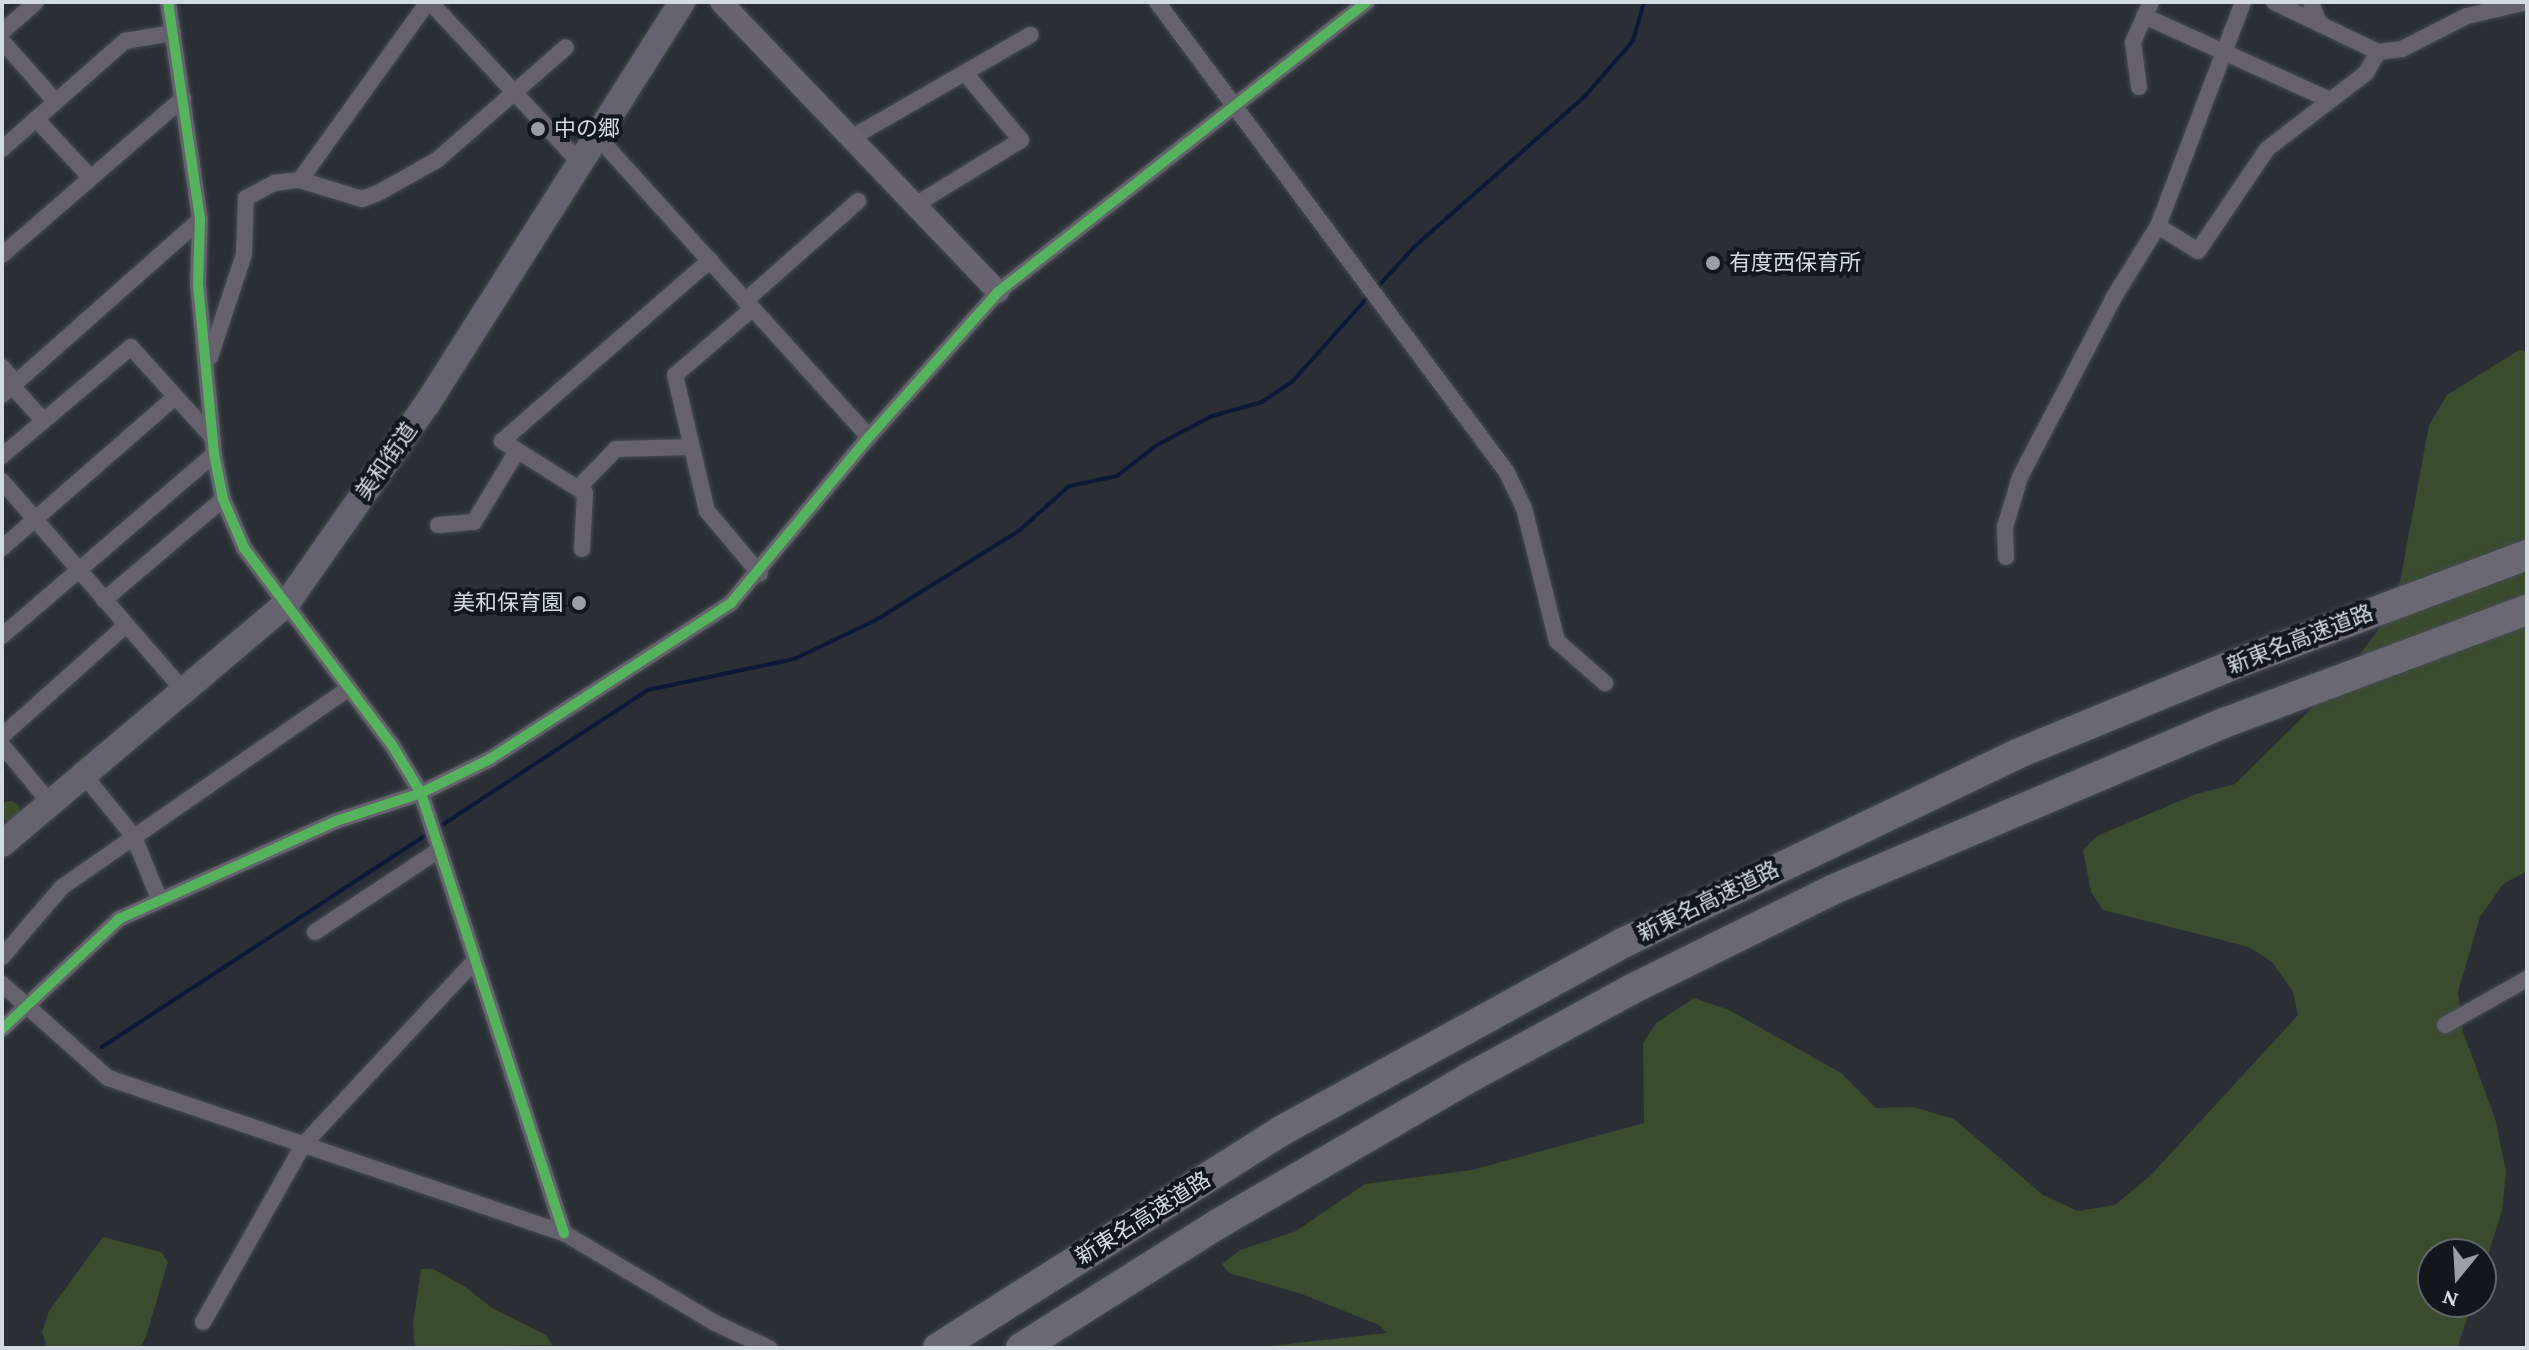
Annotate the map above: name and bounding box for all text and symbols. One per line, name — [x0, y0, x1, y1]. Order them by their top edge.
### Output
place label: 中の郷 — [554, 116, 620, 142]
marker: 中の郷 — [529, 120, 547, 138]
place label: 有度西保育所 — [1729, 250, 1861, 276]
marker: 有度西保育所 — [1704, 254, 1722, 272]
street label: 美和街道 — [350, 417, 422, 505]
place label: 美和保育園 — [453, 590, 563, 616]
marker: 美和保育園 — [570, 594, 588, 612]
street label: 新東名高速道路 — [2223, 599, 2377, 679]
street label: 新東名高速道路 — [1633, 855, 1783, 947]
street label: 新東名高速道路 — [1071, 1166, 1215, 1270]
north arrow — [2417, 1238, 2497, 1318]
text: N — [2439, 1285, 2461, 1314]

